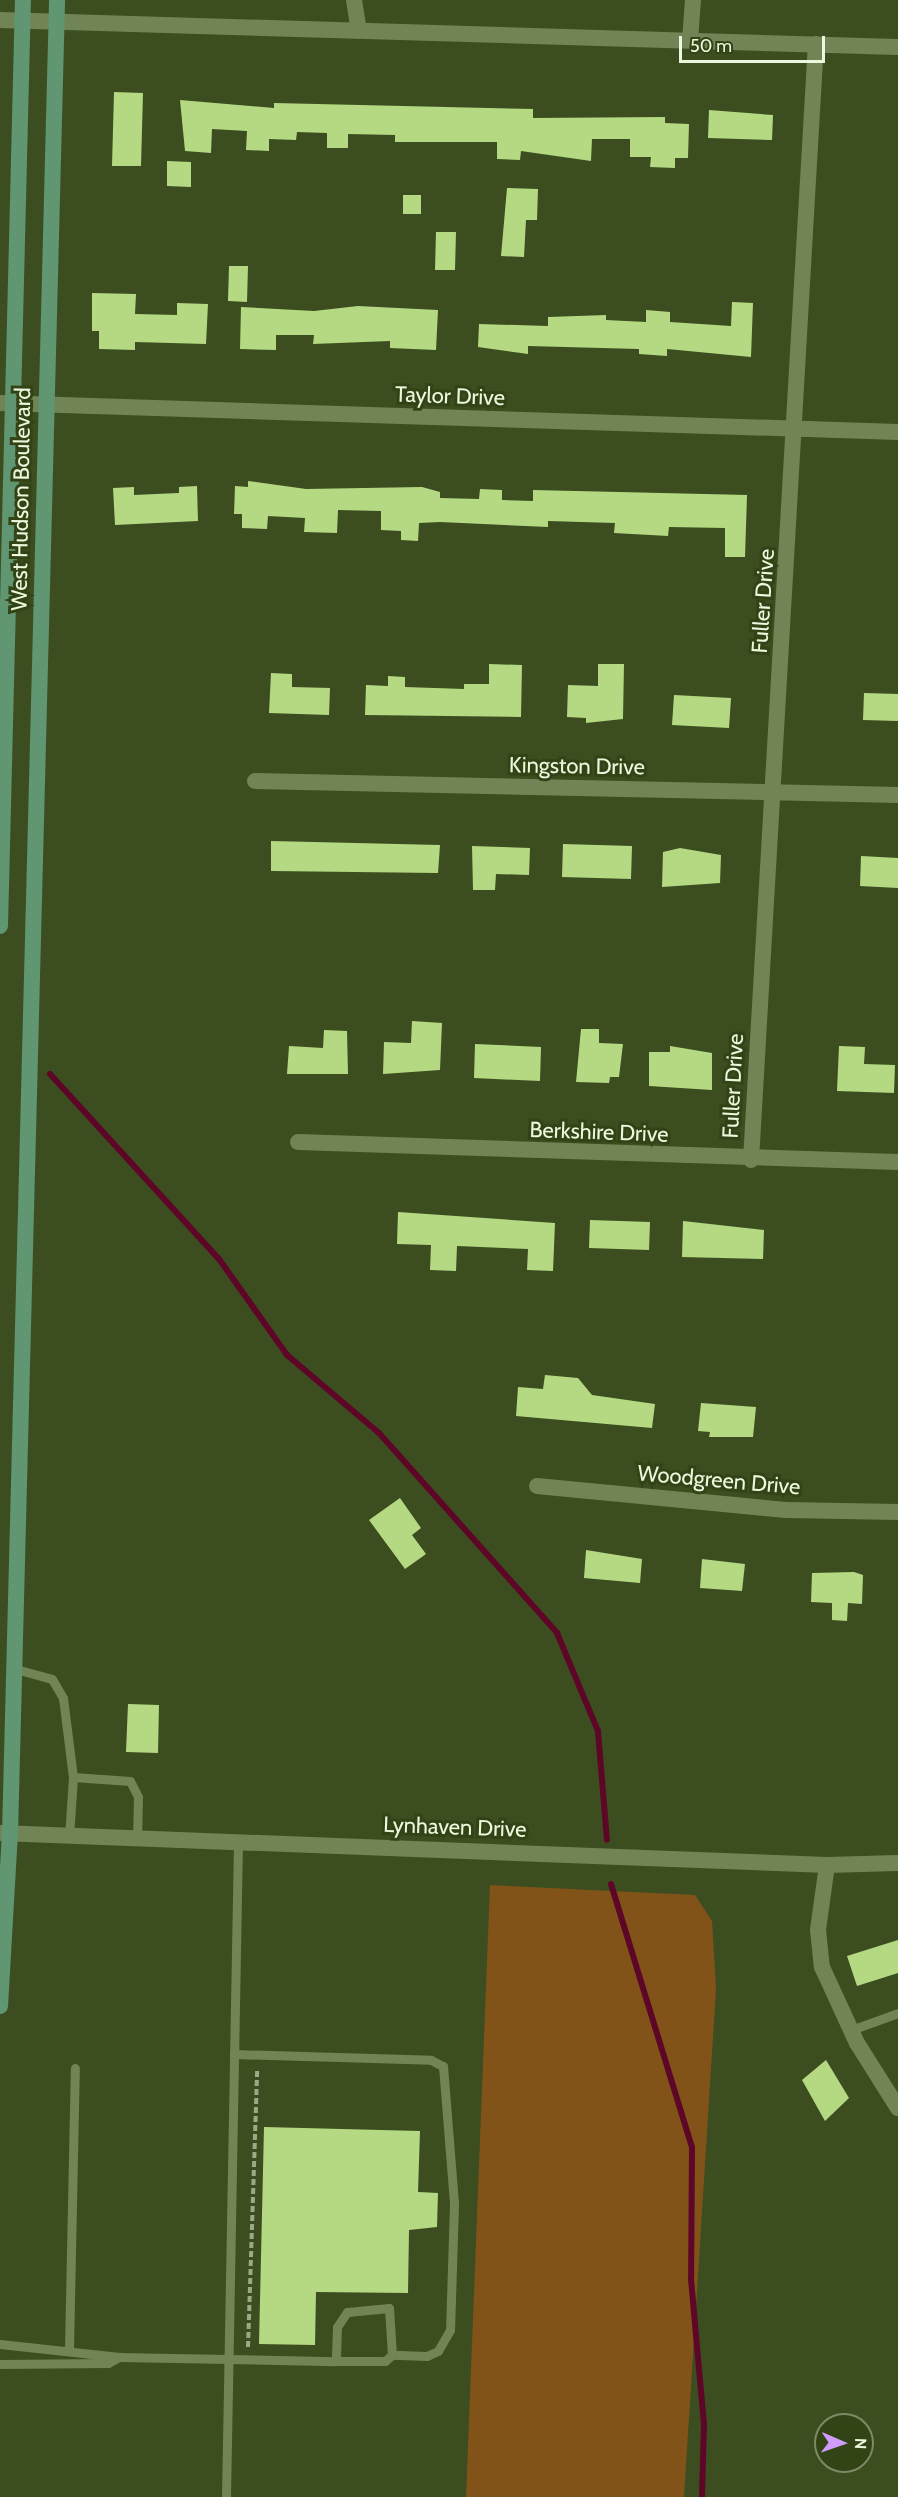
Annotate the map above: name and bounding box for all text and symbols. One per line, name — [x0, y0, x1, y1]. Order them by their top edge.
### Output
scale bar — [682, 24, 828, 62]
text: 50 m — [690, 35, 732, 57]
street label: Taylor Drive — [395, 381, 505, 411]
street label: West Hudson Boulevard — [6, 387, 36, 611]
street label: Fuller Drive — [746, 548, 780, 654]
street label: Kingston Drive — [509, 752, 645, 780]
street label: Fuller Drive — [717, 1033, 749, 1139]
street label: Berkshire Drive — [529, 1116, 669, 1148]
street label: Woodgreen Drive — [637, 1460, 801, 1500]
street label: Lynhaven Drive — [383, 1811, 527, 1843]
north arrow — [814, 2413, 874, 2473]
text: N — [851, 2438, 870, 2450]

